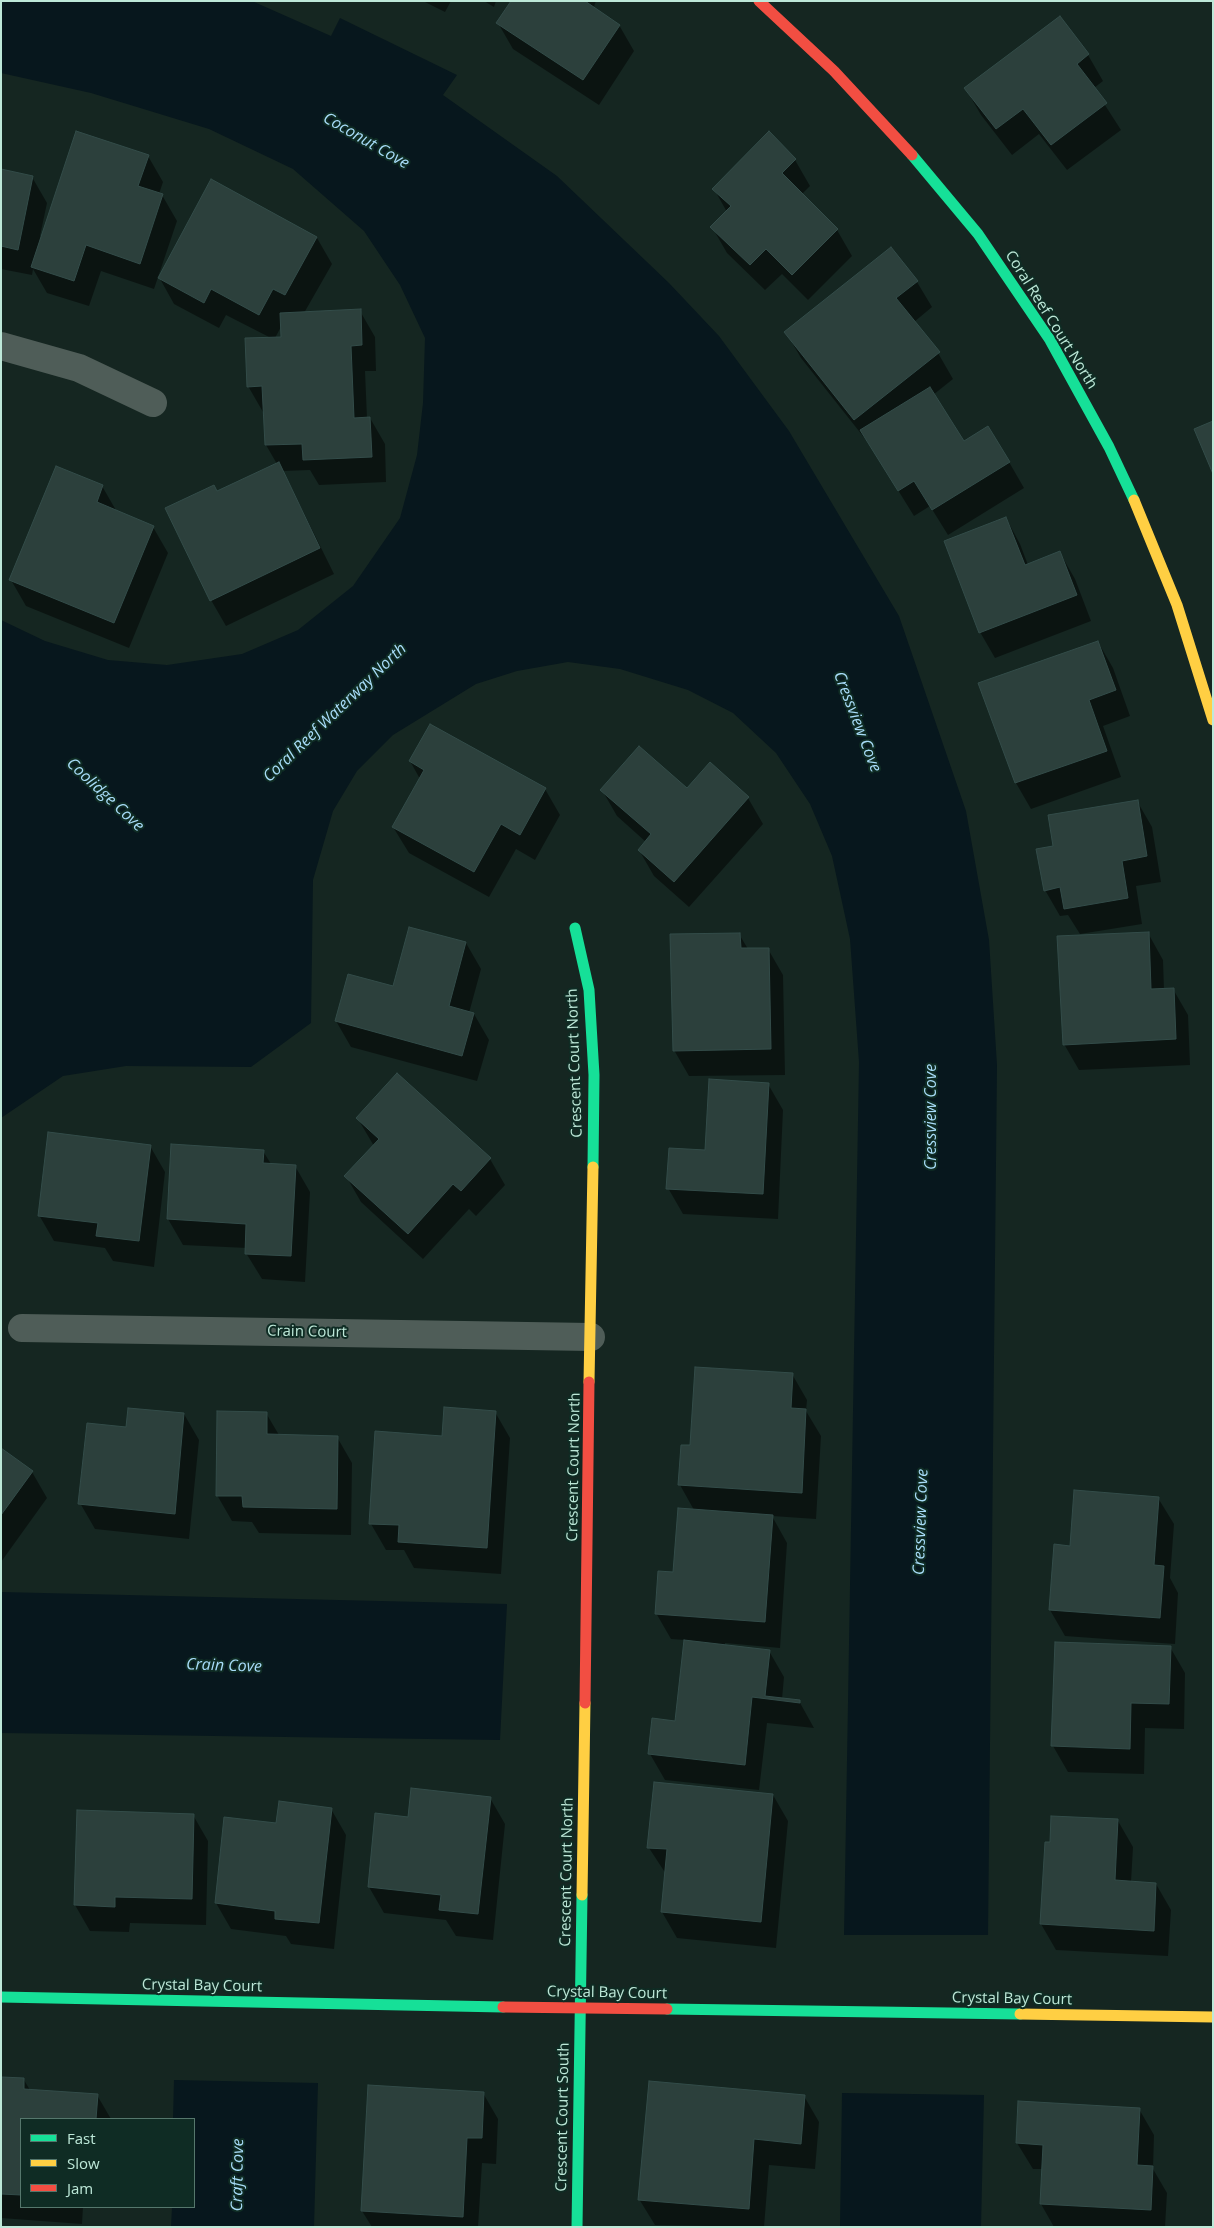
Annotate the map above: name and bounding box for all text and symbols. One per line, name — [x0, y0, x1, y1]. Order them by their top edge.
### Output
water label: Coconut Cove — [320, 109, 412, 173]
street label: Coral Reef Court North — [1001, 248, 1101, 392]
water label: Coral Reef Waterway North — [259, 640, 411, 786]
water label: Cressview Cove — [829, 669, 885, 775]
water label: Coolidge Cove — [62, 754, 148, 836]
street label: Crescent Court North — [563, 988, 587, 1138]
water label: Cressview Cove — [921, 1064, 941, 1170]
street label: Crain Court — [267, 1322, 347, 1342]
street label: Crescent Court North — [564, 1392, 584, 1542]
water label: Cressview Cove — [910, 1469, 932, 1575]
water label: Crain Cove — [186, 1655, 262, 1677]
street label: Crescent Court North — [557, 1797, 577, 1947]
street label: Crystal Bay Court — [142, 1976, 262, 1996]
street label: Crystal Bay Court — [547, 1983, 667, 2003]
street label: Crystal Bay Court — [952, 1989, 1072, 2009]
street label: Crescent Court South — [553, 2042, 573, 2192]
legend — [20, 2118, 195, 2208]
text: Fast — [67, 2128, 96, 2148]
water label: Craft Cove — [228, 2138, 248, 2212]
text: Slow — [67, 2153, 100, 2173]
text: Jam — [67, 2178, 93, 2198]

